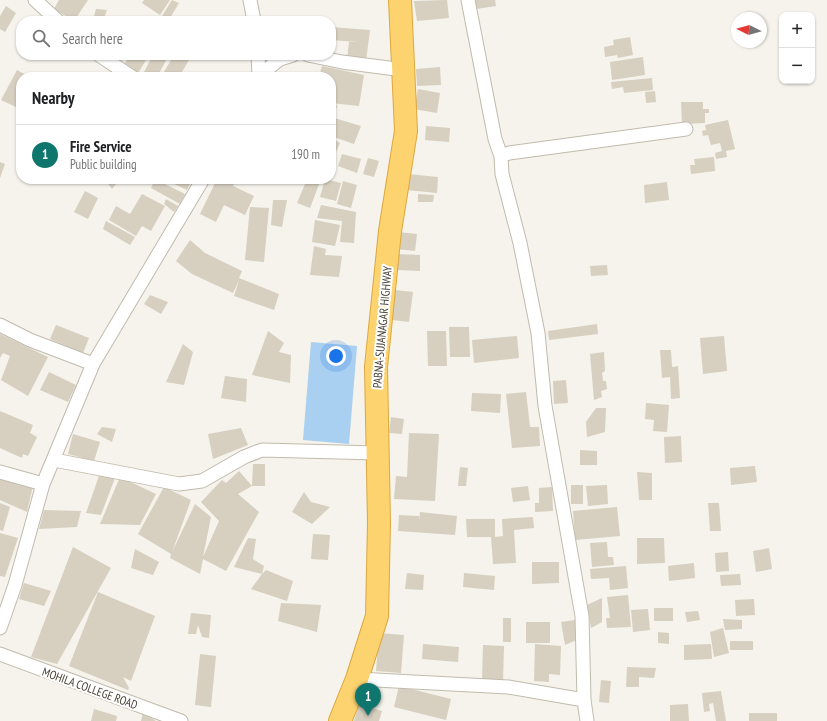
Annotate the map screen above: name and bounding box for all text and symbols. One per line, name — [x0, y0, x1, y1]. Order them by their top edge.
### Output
north arrow — [731, 12, 767, 48]
map controls — [779, 12, 815, 84]
button: + — [779, 12, 815, 48]
search box — [16, 16, 336, 60]
icon: search — [30, 27, 52, 49]
text: Search here — [62, 29, 123, 48]
button: − — [779, 48, 815, 84]
text: Nearby — [32, 87, 75, 109]
text: Fire Service — [70, 137, 132, 156]
text: 1 — [42, 146, 48, 163]
text: 190 m — [291, 146, 320, 163]
text: Public building — [70, 156, 137, 173]
street label: PABNA-SUJANAGAR HIGHWAY — [369, 265, 395, 389]
your location — [326, 346, 346, 366]
street label: MOHILA COLLEGE ROAD — [40, 664, 140, 712]
pin: 1 — [355, 683, 381, 716]

